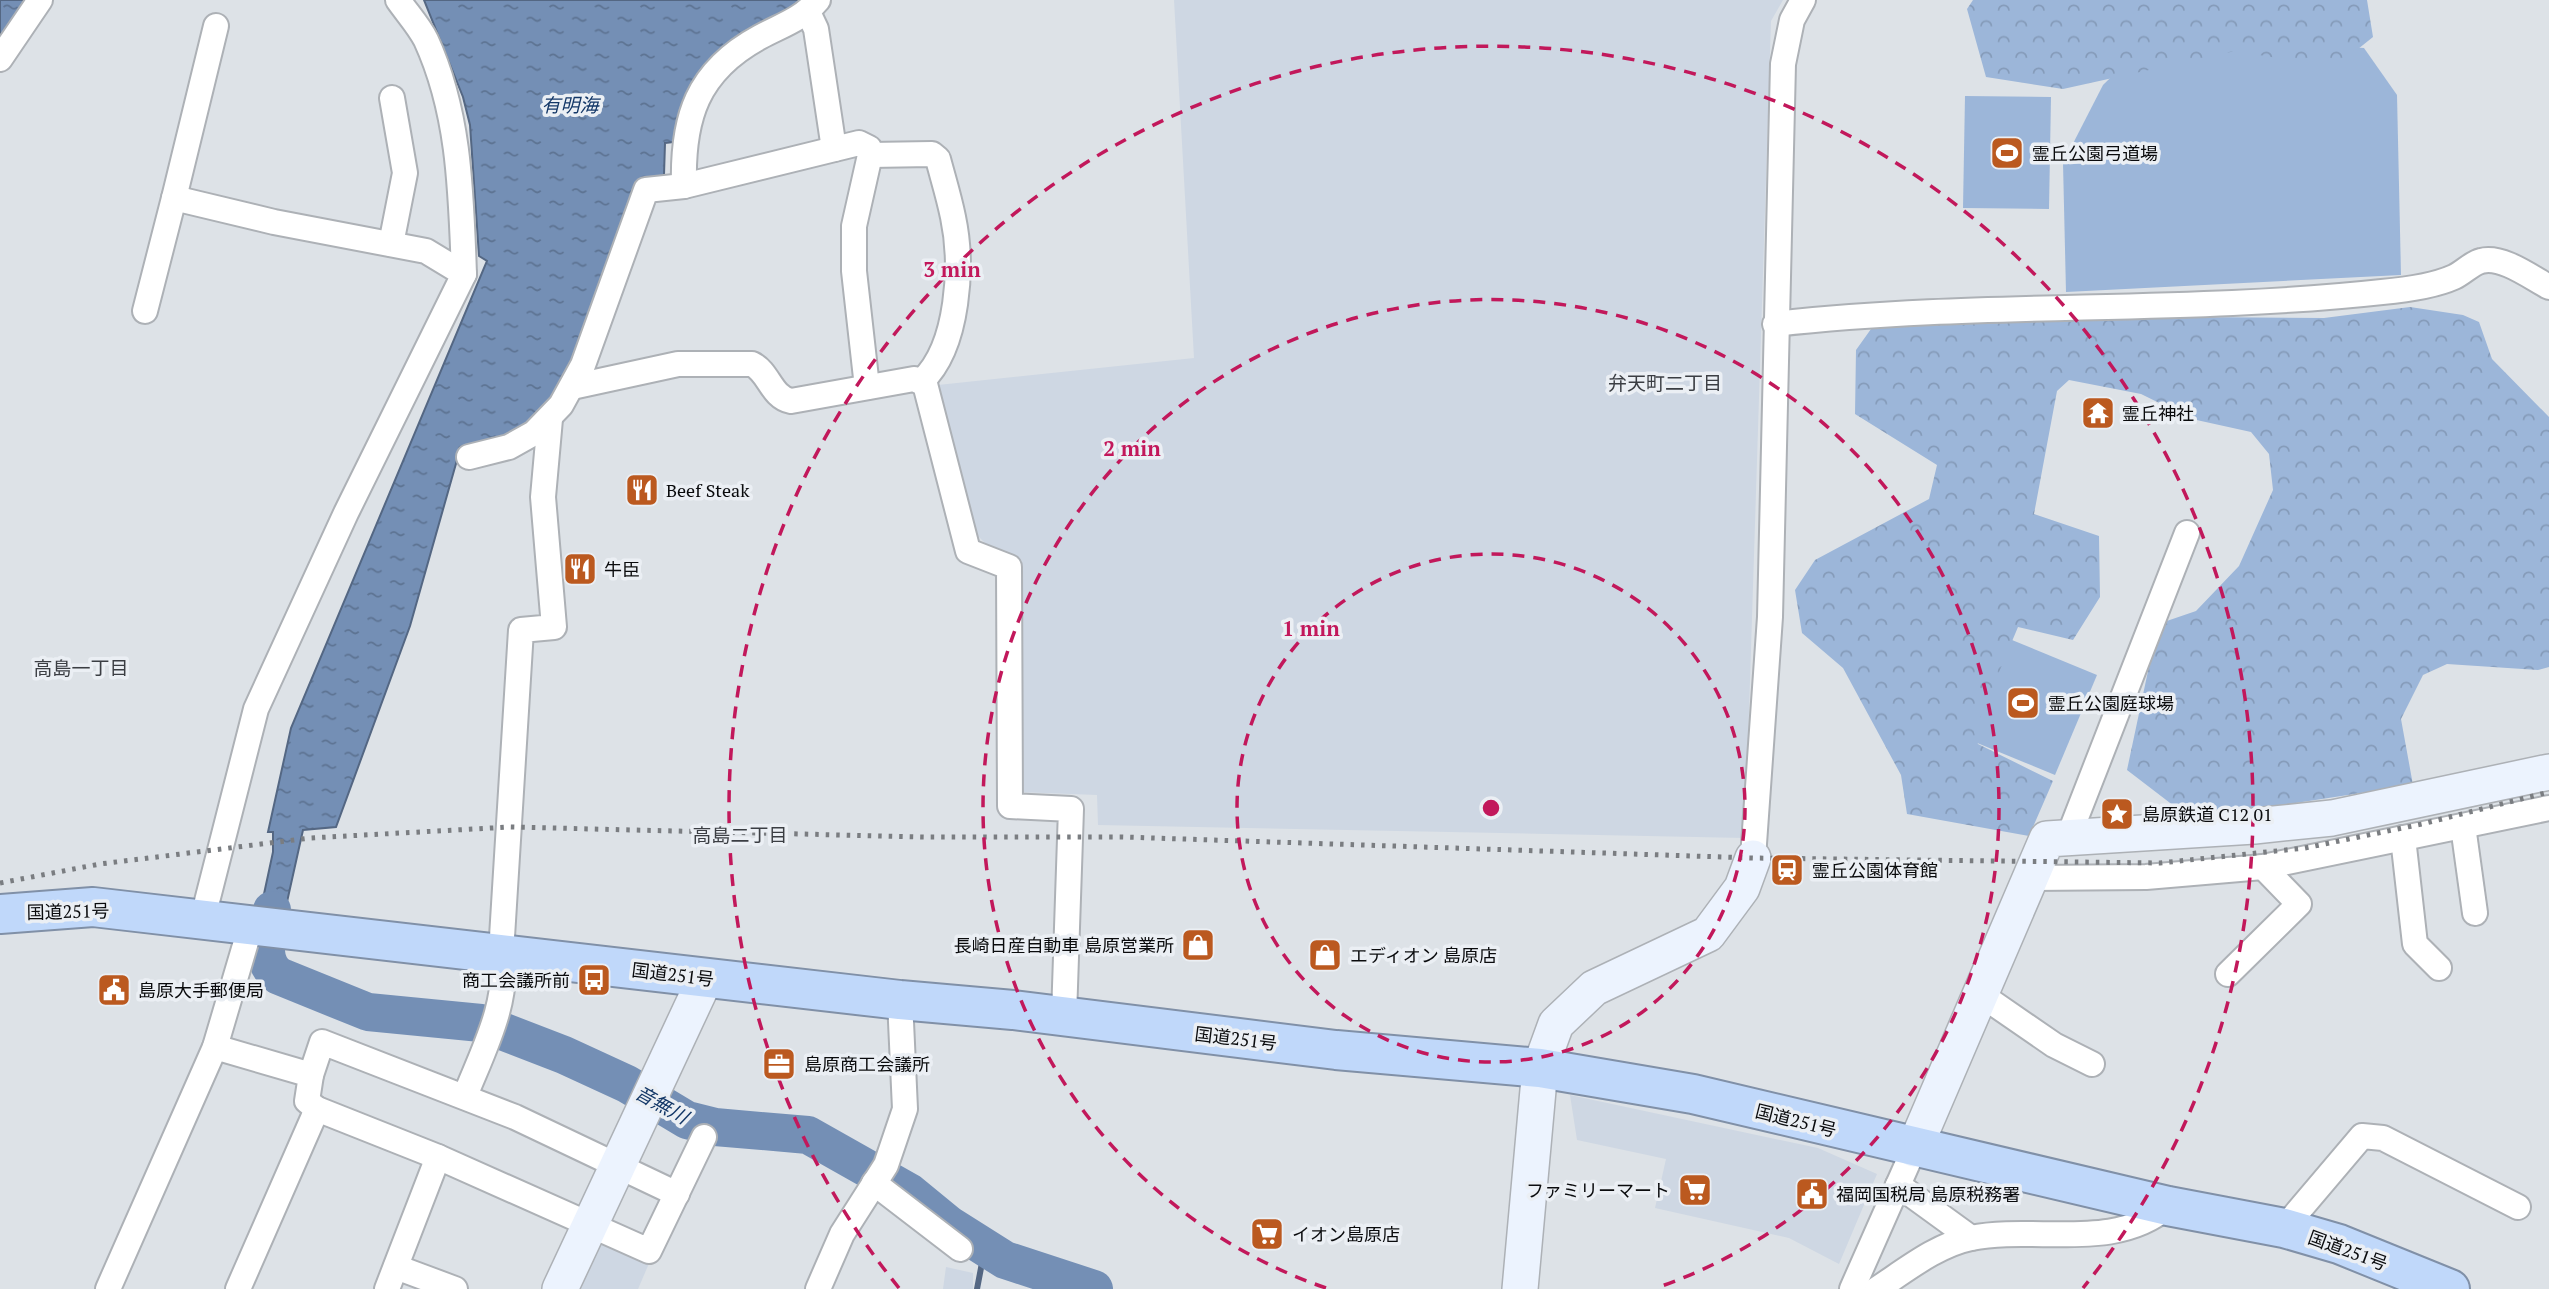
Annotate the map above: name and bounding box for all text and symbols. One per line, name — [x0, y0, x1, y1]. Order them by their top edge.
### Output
water label: 有明海 — [541, 92, 601, 117]
sports icon: 霊丘公園弓道場 — [1988, 134, 2026, 172]
place label: 霊丘公園弓道場 — [2032, 141, 2158, 165]
text: 3 min — [923, 255, 981, 283]
district label: 弁天町二丁目 — [1608, 370, 1722, 395]
temple icon: 霊丘神社 — [2079, 394, 2117, 432]
place label: 霊丘神社 — [2122, 401, 2194, 425]
text: 2 min — [1103, 434, 1161, 462]
restaurant icon: Beef Steak — [623, 471, 661, 509]
place label: Beef Steak — [666, 478, 750, 502]
restaurant icon: 牛臣 — [561, 550, 599, 588]
place label: 牛臣 — [604, 557, 640, 581]
text: 1 min — [1282, 614, 1340, 642]
district label: 高島一丁目 — [33, 655, 129, 680]
sports icon: 霊丘公園庭球場 — [2004, 684, 2042, 722]
place label: 霊丘公園庭球場 — [2048, 691, 2174, 715]
place icon: 島原鉄道 C12 01 — [2098, 795, 2136, 833]
centre of rings — [1479, 796, 1503, 820]
place label: 島原鉄道 C12 01 — [2142, 802, 2273, 826]
district label: 高島二丁目 — [692, 822, 788, 847]
station icon: 霊丘公園体育館 — [1768, 851, 1806, 889]
place label: 霊丘公園体育館 — [1812, 858, 1938, 882]
street label: 国道251号 — [26, 898, 110, 924]
shop icon: 長崎日産自動車 島原営業所 — [1179, 926, 1217, 964]
place label: 長崎日産自動車 島原営業所 — [954, 933, 1174, 957]
shop icon: エディオン 島原店 — [1306, 936, 1344, 974]
place label: エディオン 島原店 — [1350, 943, 1497, 967]
street label: 国道251号 — [630, 957, 716, 991]
bus stop icon: 商工会議所前 — [575, 961, 613, 999]
place label: 商工会議所前 — [462, 968, 570, 992]
public building icon: 島原大手郵便局 — [95, 971, 133, 1009]
place label: 島原大手郵便局 — [138, 978, 264, 1002]
street label: 国道251号 — [1193, 1021, 1279, 1055]
office icon: 島原商工会議所 — [760, 1045, 798, 1083]
place label: 島原商工会議所 — [804, 1052, 930, 1076]
water label: 音無川 — [631, 1079, 695, 1130]
street label: 国道251号 — [1753, 1098, 1839, 1142]
supermarket icon: ファミリーマート — [1676, 1171, 1714, 1209]
public building icon: 福岡国税局 島原税務署 — [1793, 1175, 1831, 1213]
place label: ファミリーマート — [1526, 1178, 1670, 1202]
place label: 福岡国税局 島原税務署 — [1836, 1182, 2020, 1206]
supermarket icon: イオン島原店 — [1248, 1215, 1286, 1253]
place label: イオン島原店 — [1292, 1222, 1400, 1246]
street label: 国道251号 — [2305, 1225, 2391, 1275]

